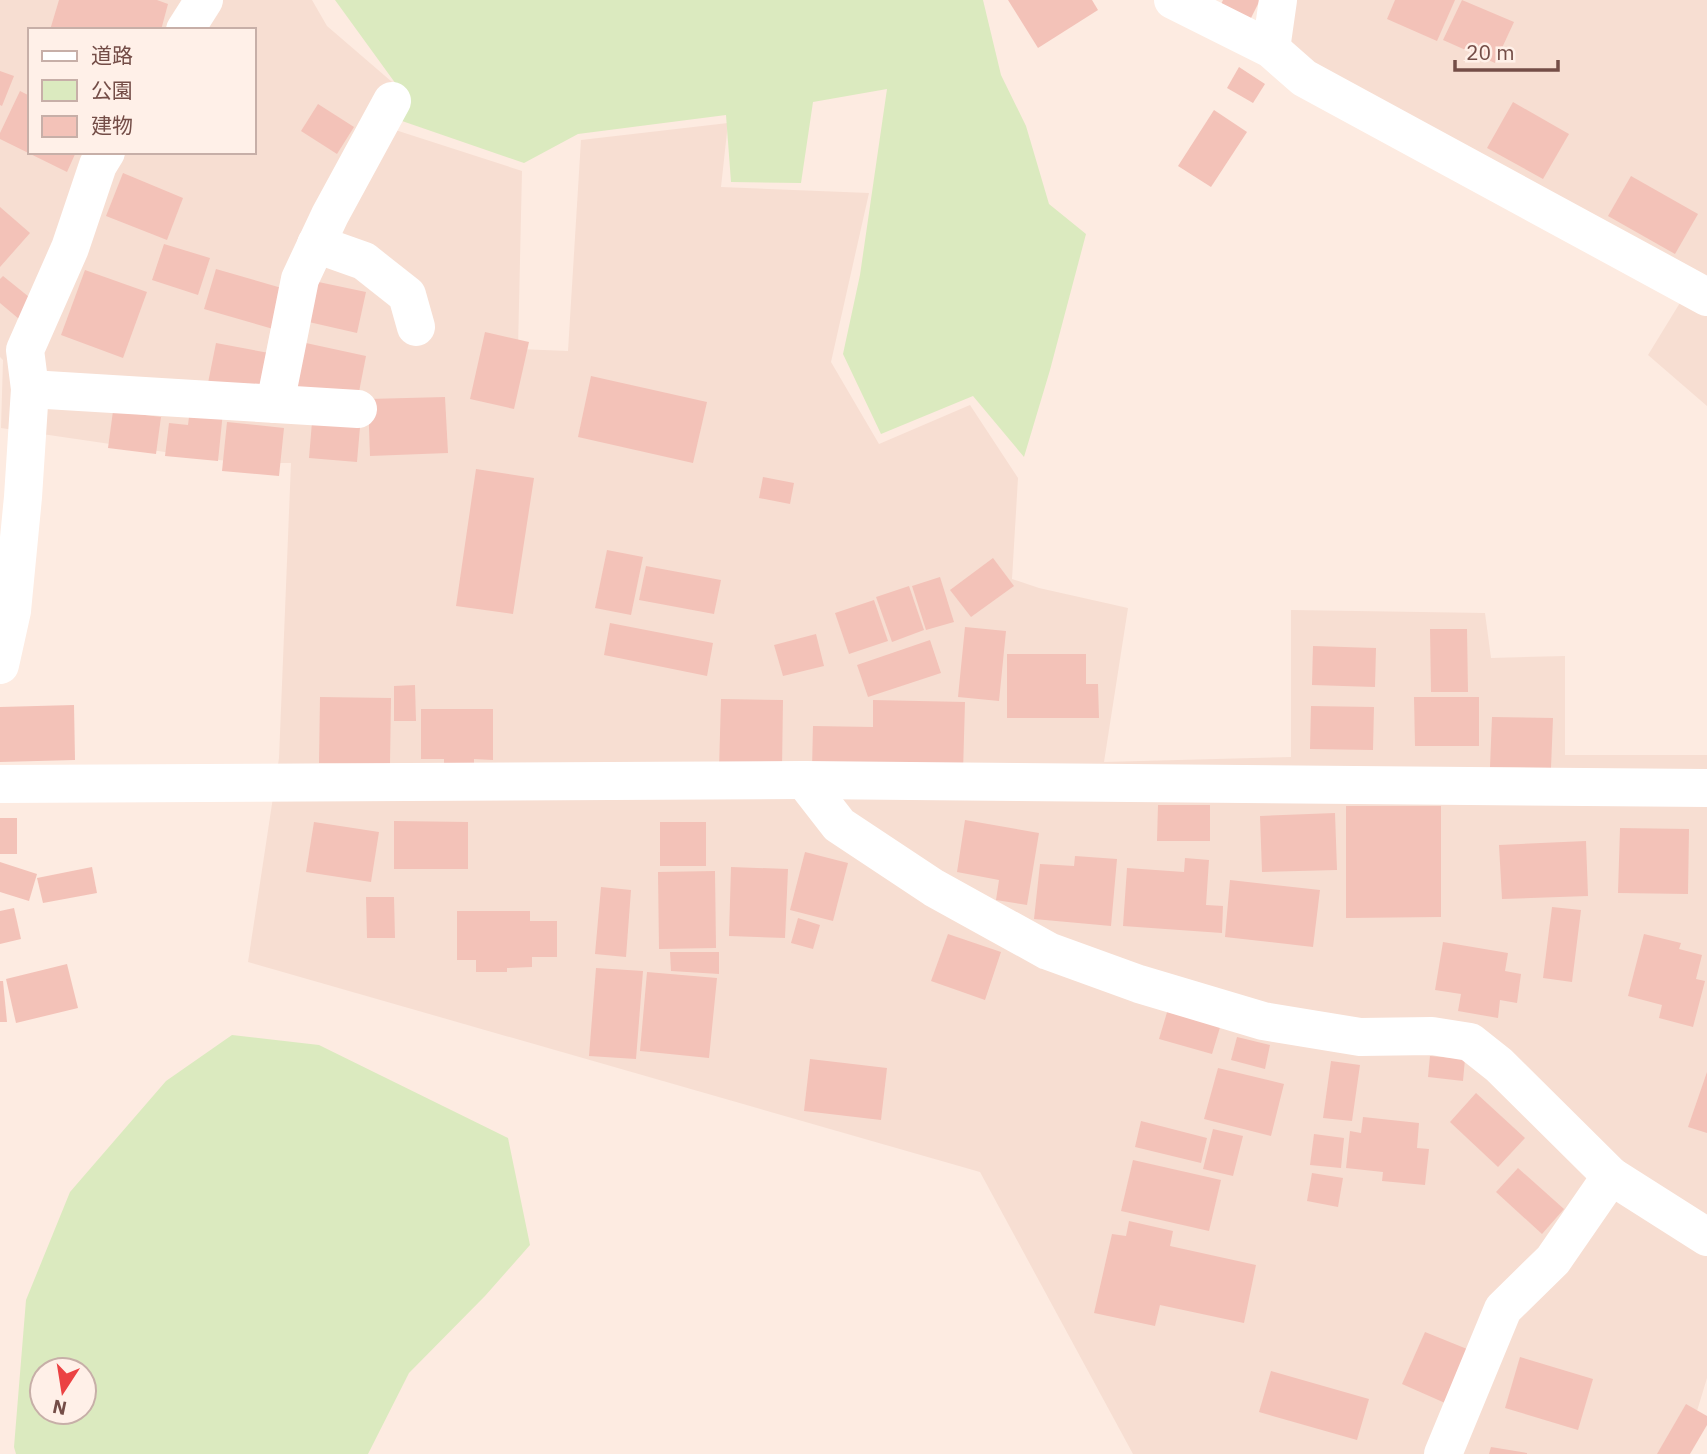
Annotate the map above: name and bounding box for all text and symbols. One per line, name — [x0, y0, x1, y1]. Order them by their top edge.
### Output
legend — [28, 28, 256, 154]
scale bar — [1455, 28, 1558, 72]
text: 20 m — [1466, 38, 1515, 66]
text: 道路 — [91, 41, 133, 69]
text: 公園 — [91, 76, 133, 104]
text: 建物 — [91, 111, 133, 139]
north arrow — [28, 1356, 98, 1426]
text: N — [50, 1394, 69, 1421]

